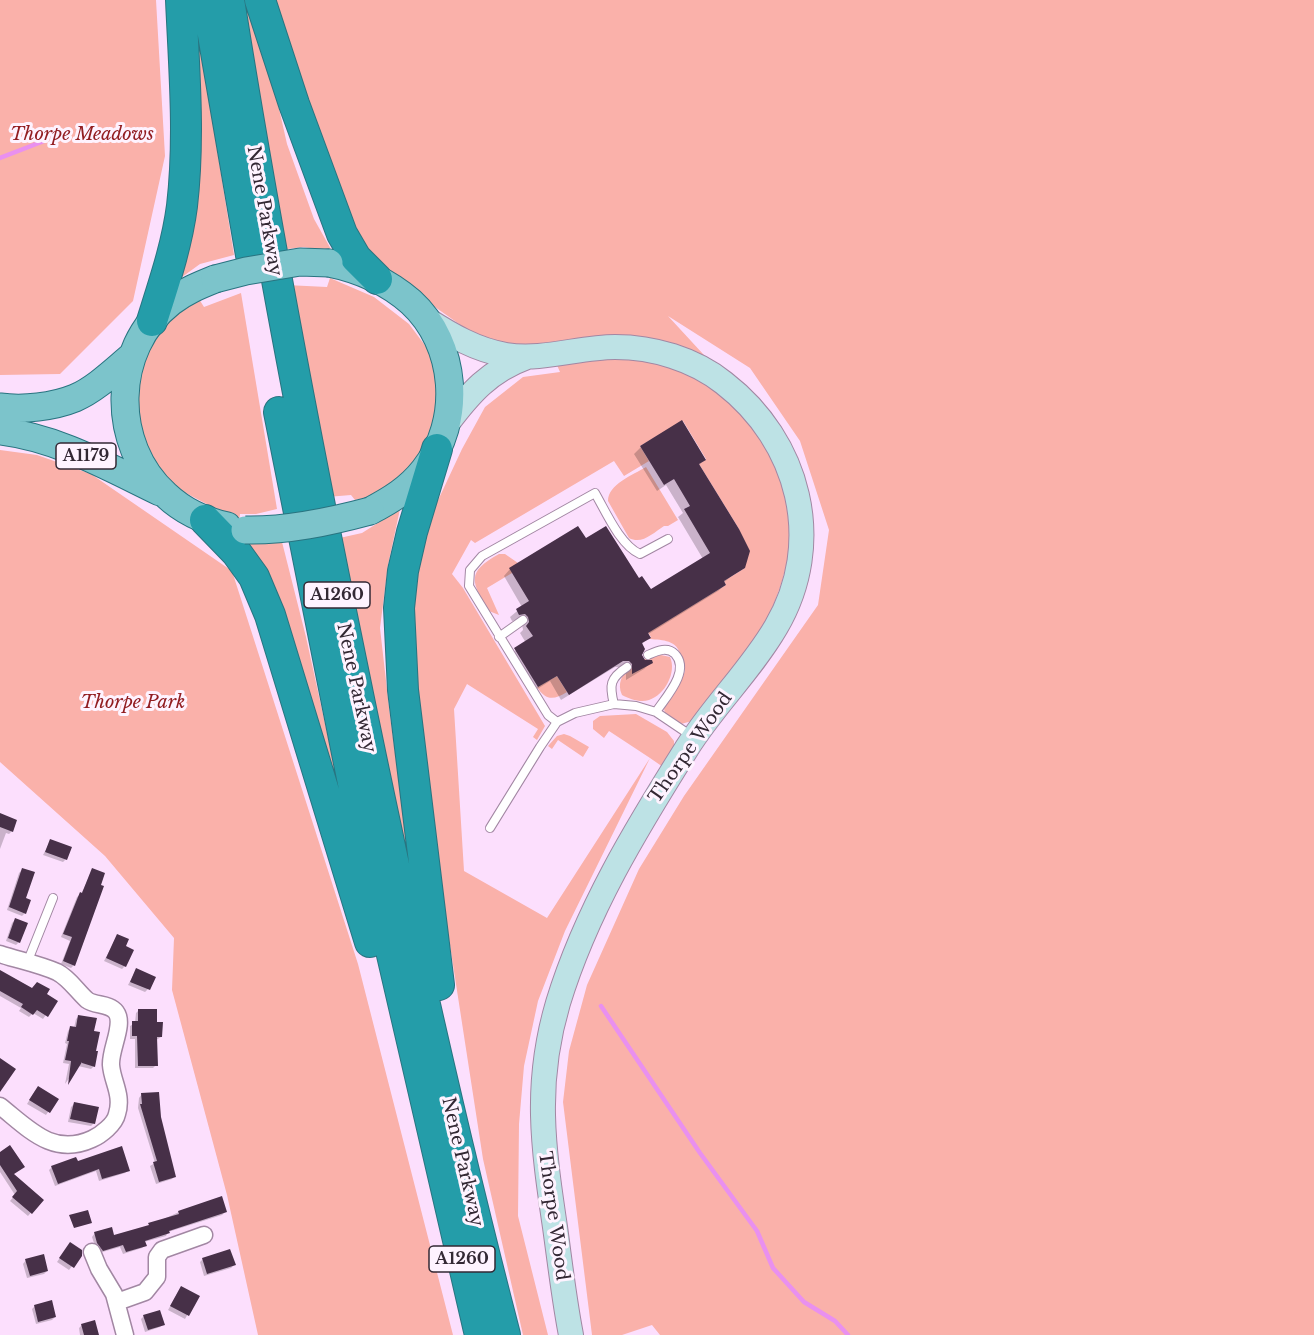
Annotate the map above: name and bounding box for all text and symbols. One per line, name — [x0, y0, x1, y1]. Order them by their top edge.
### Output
park label: Thorpe Meadows — [10, 124, 154, 146]
street label: Nene Parkway — [242, 144, 286, 278]
road number: A1179 — [56, 443, 116, 469]
road number: A1260 — [304, 582, 370, 608]
street label: Nene Parkway — [332, 621, 380, 755]
street label: Thorpe Wood — [645, 688, 737, 808]
park label: Thorpe Park — [81, 692, 185, 714]
street label: Nene Parkway — [437, 1095, 487, 1229]
street label: Thorpe Wood — [533, 1150, 573, 1282]
road number: A1260 — [429, 1246, 495, 1272]

